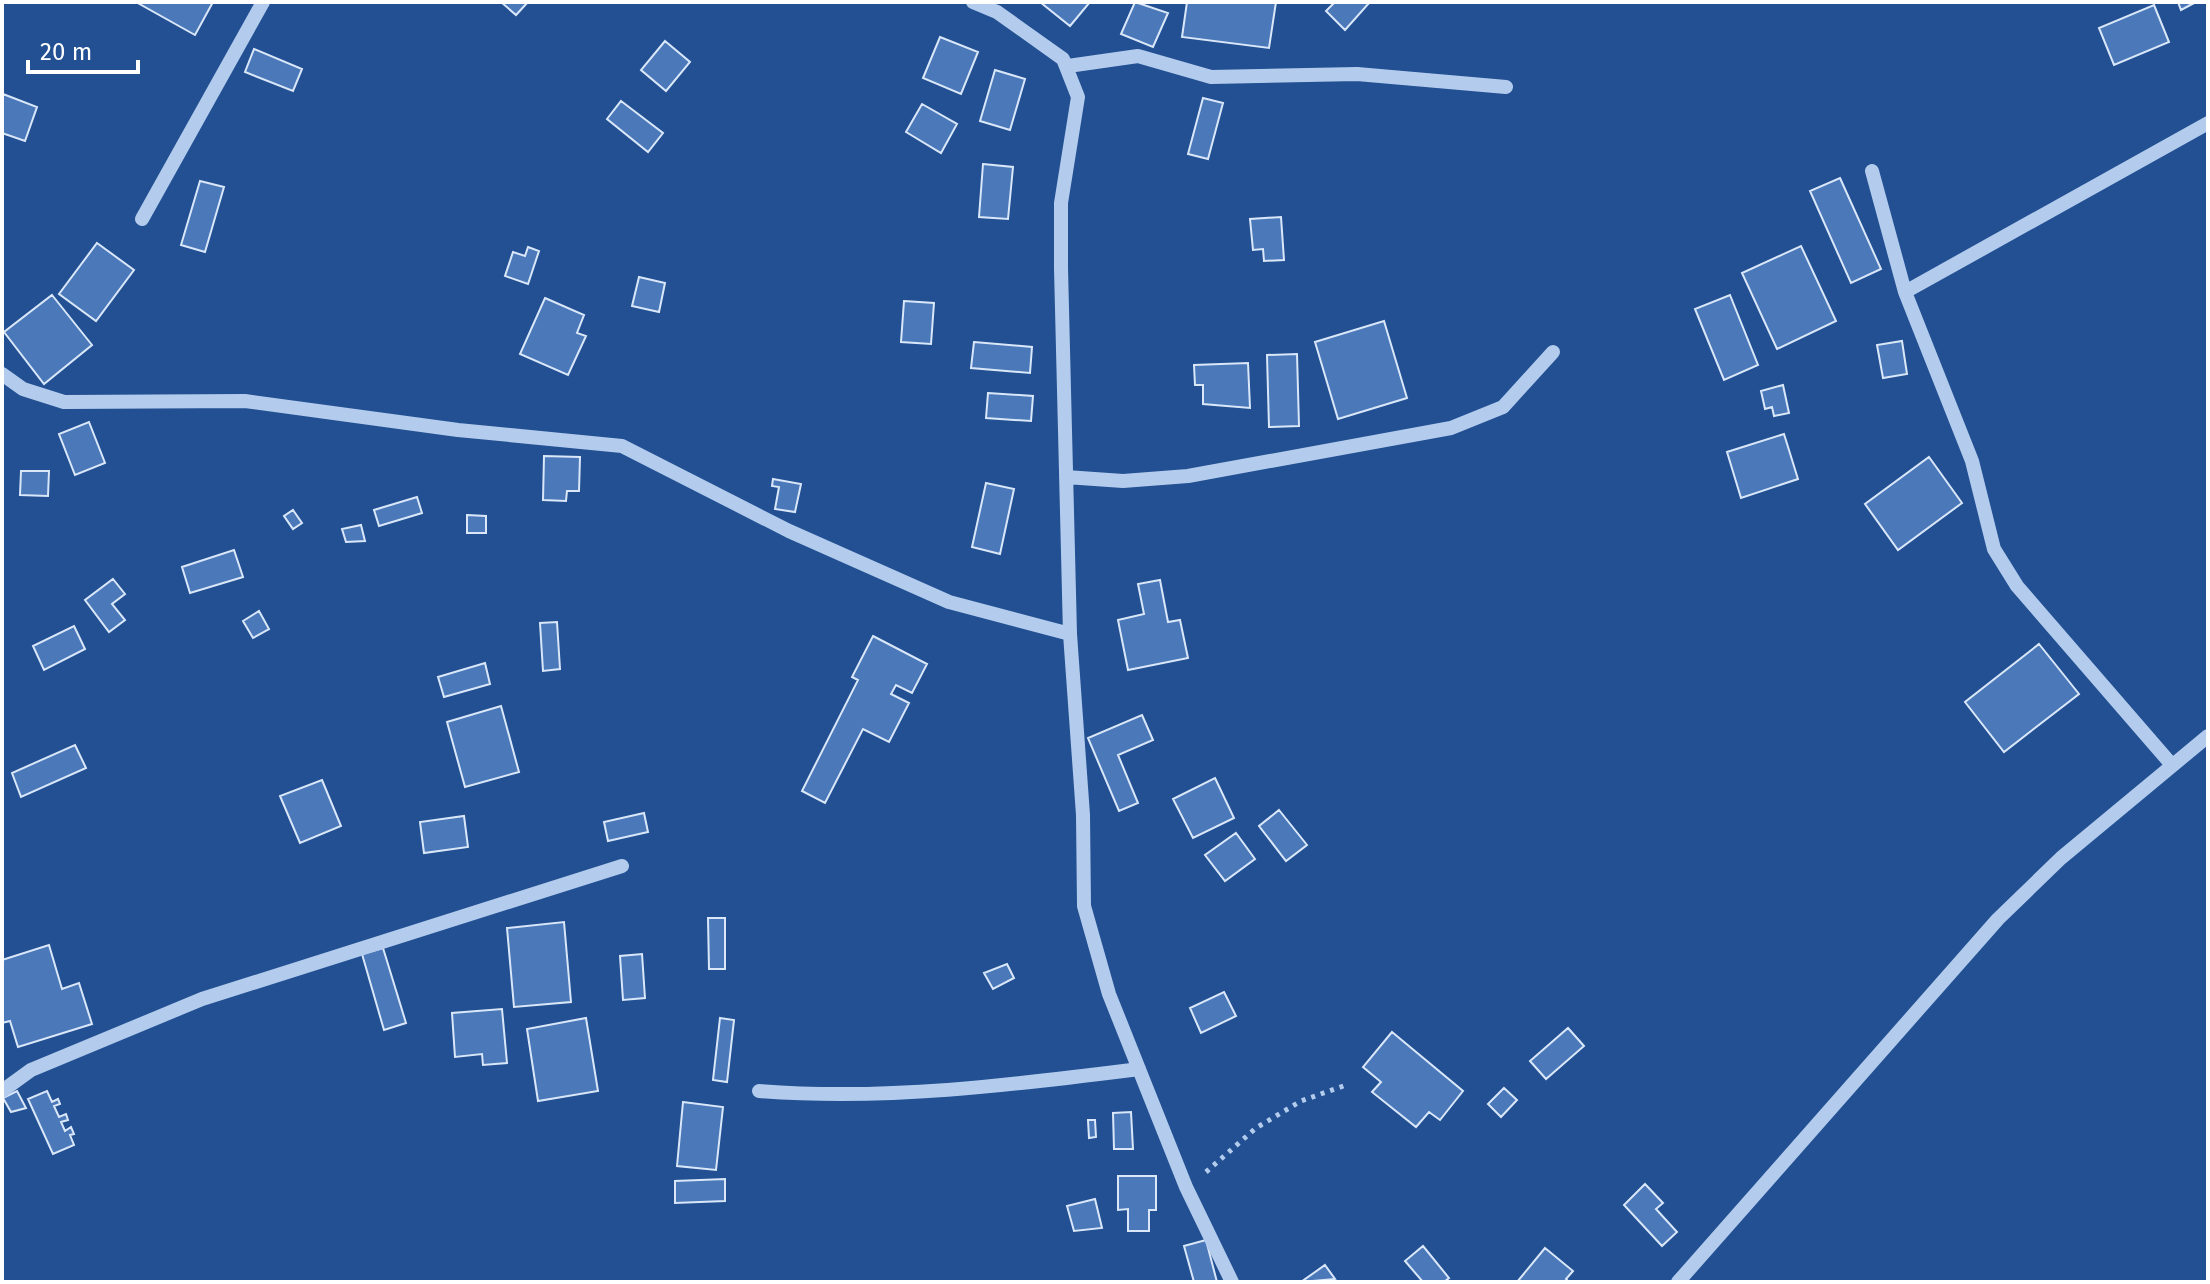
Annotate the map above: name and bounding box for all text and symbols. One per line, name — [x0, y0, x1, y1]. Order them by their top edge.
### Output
scale bar — [28, 24, 138, 74]
text: 20 m — [40, 38, 92, 66]

